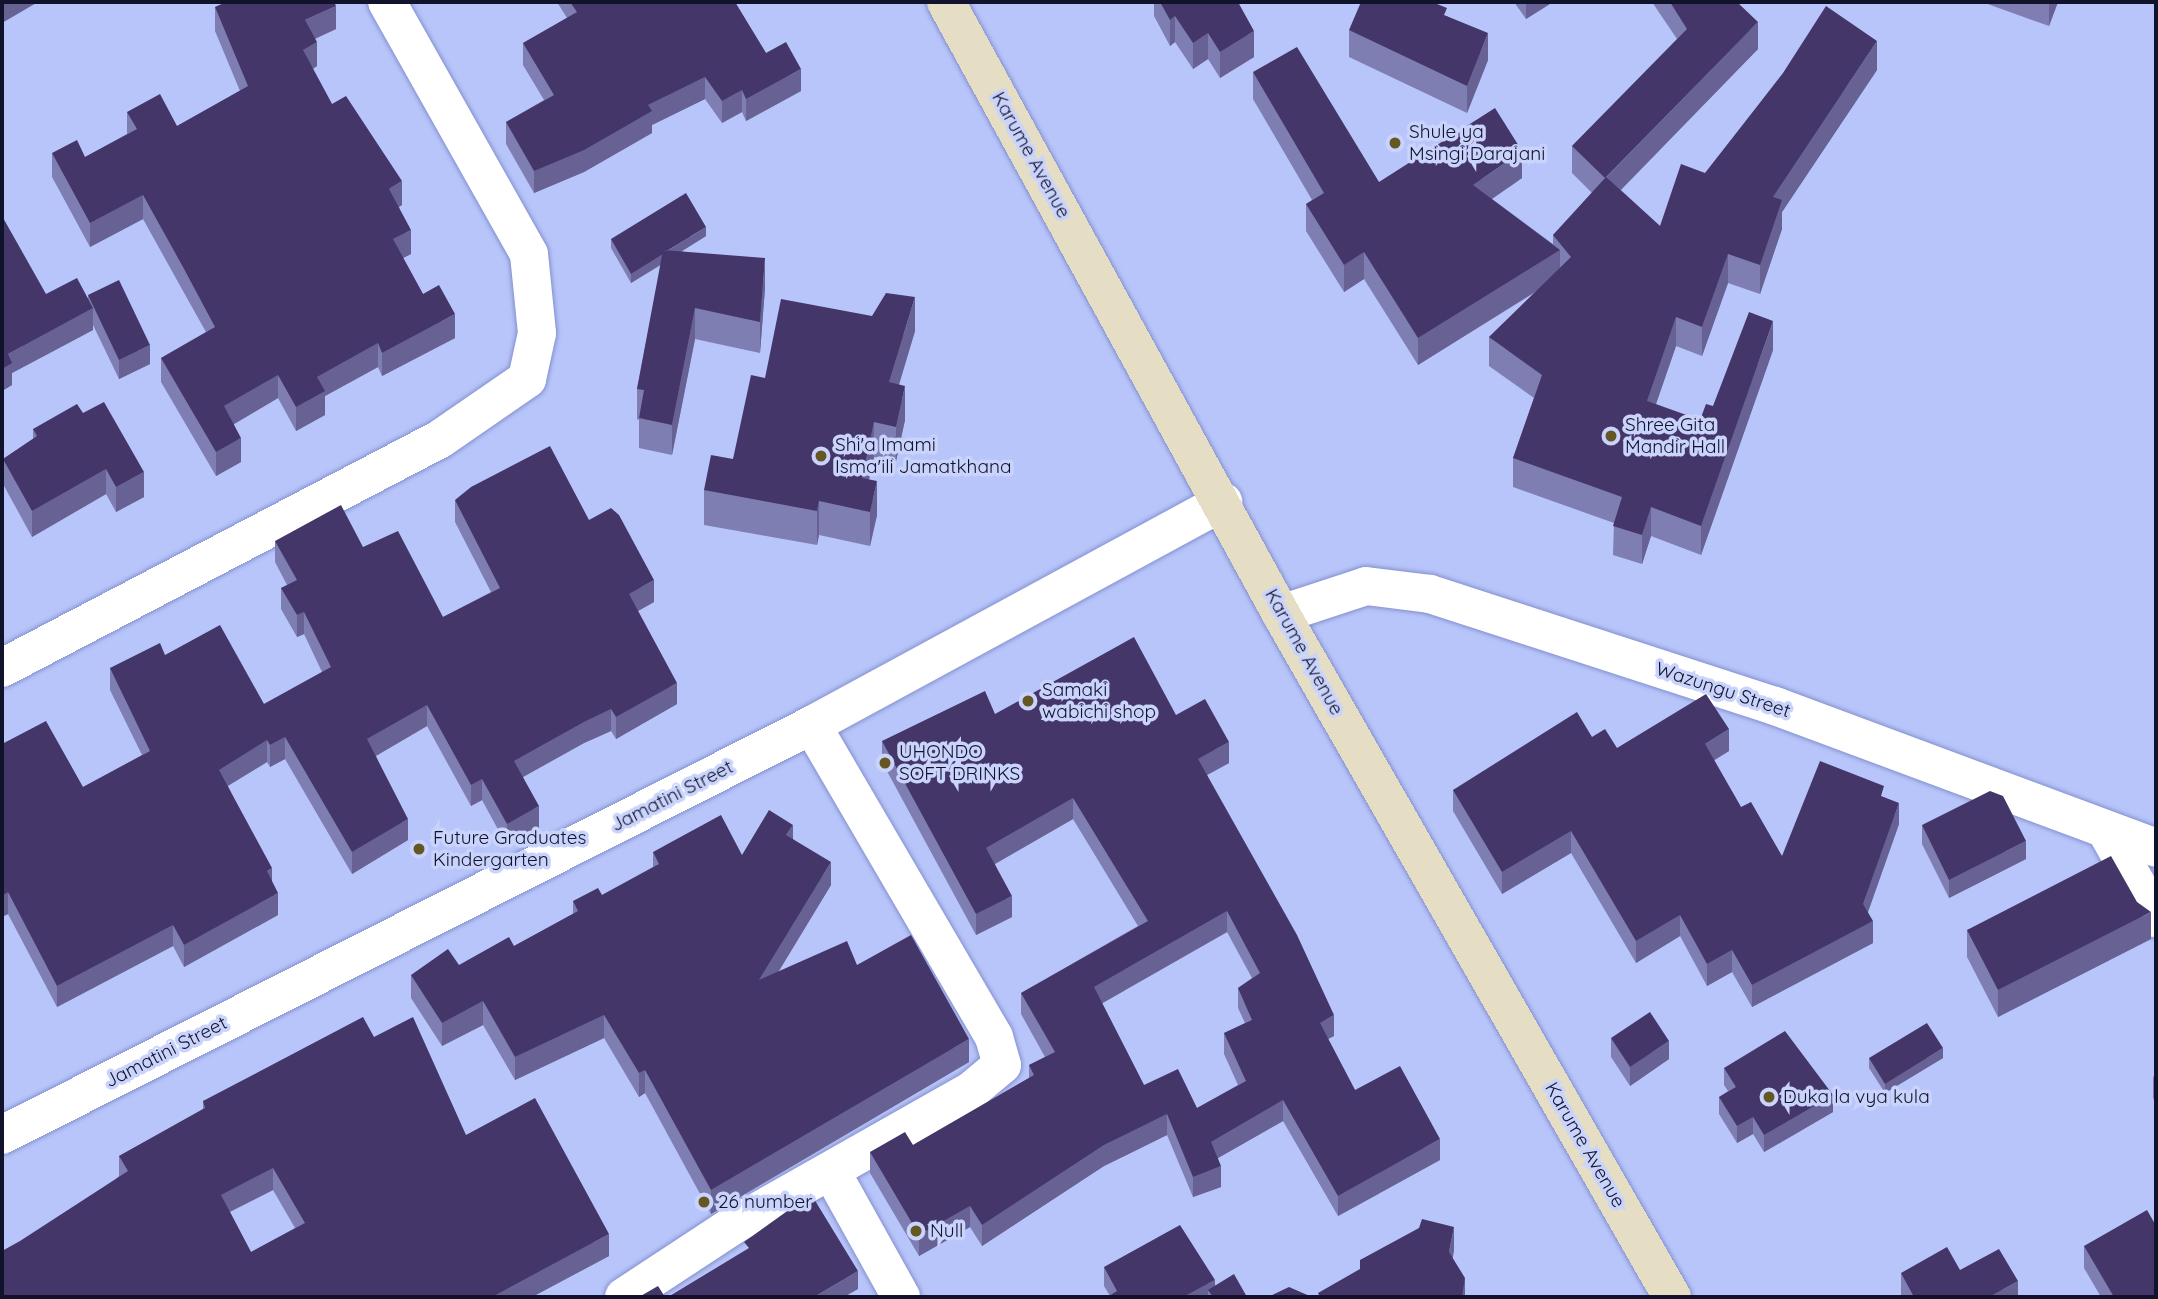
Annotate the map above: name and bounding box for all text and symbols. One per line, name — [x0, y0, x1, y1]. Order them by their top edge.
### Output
street label: Karume Avenue — [987, 88, 1075, 222]
place label: Shule ya Msingi Darajani — [1409, 121, 1545, 165]
marker: Shule ya Msingi Darajani — [1387, 135, 1403, 151]
place label: Shree Gita Mandir Hall — [1625, 414, 1725, 458]
marker: Shree Gita Mandir Hall — [1603, 428, 1619, 444]
place label: Shi'a Imami Isma'ili Jamatkhana — [835, 434, 1011, 478]
marker: Shi'a Imami Isma'ili Jamatkhana — [813, 448, 829, 464]
street label: Karume Avenue — [1260, 585, 1348, 719]
street label: Wazungu Street — [1653, 657, 1793, 723]
place label: Samaki wabichi shop — [1042, 679, 1156, 723]
marker: Samaki wabichi shop — [1020, 693, 1036, 709]
place label: UHONDO SOFT DRINKS — [899, 741, 1020, 785]
street label: Jamatini Street — [607, 755, 737, 837]
marker: UHONDO SOFT DRINKS — [877, 755, 893, 771]
place label: Future Graduates Kindergarten — [433, 827, 586, 871]
marker: Future Graduates Kindergarten — [411, 841, 427, 857]
street label: Jamatini Street — [101, 1011, 231, 1093]
street label: Karume Avenue — [1540, 1078, 1630, 1212]
place label: Duka la vya kula — [1783, 1086, 1930, 1108]
marker: Duka la vya kula — [1761, 1089, 1777, 1105]
place label: 26 number — [718, 1191, 813, 1213]
marker: 26 number — [696, 1194, 712, 1210]
place label: Null — [930, 1220, 963, 1242]
marker: Null — [908, 1223, 924, 1239]

